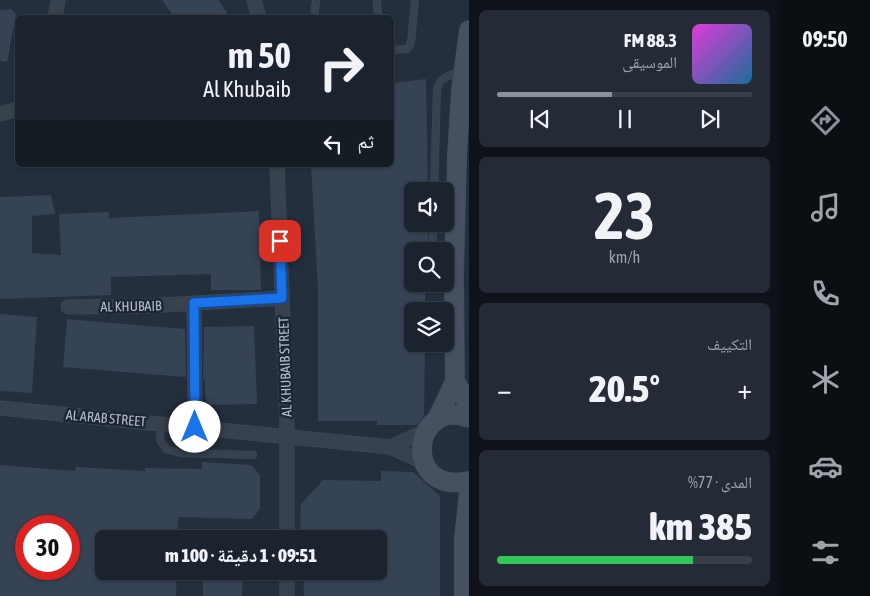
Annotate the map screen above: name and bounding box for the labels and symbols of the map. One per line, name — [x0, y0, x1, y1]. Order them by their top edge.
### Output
pin — [259, 220, 301, 262]
street label: AL KHUBAIB — [100, 297, 162, 315]
street label: AL KHUBAIB STREET — [275, 317, 295, 417]
position arrow — [168, 400, 220, 452]
street label: AL ARAB STREET — [65, 407, 147, 429]
speed limit sign: 30 — [15, 515, 80, 580]

